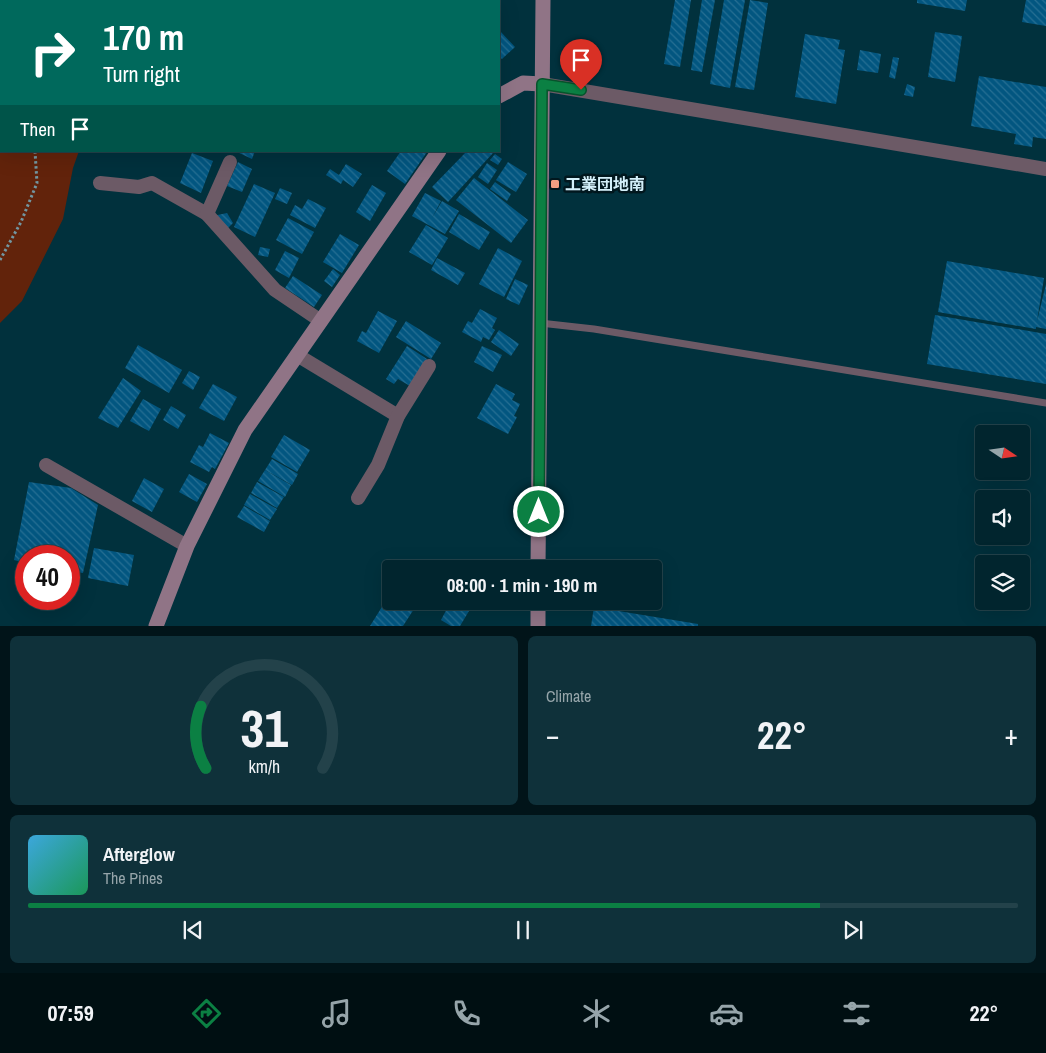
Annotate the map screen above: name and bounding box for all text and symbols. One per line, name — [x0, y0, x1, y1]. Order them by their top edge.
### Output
text: 170 m — [103, 14, 184, 61]
icon: right — [20, 20, 85, 85]
pin — [560, 39, 602, 90]
icon: arrive — [567, 46, 595, 74]
text: Turn right — [103, 59, 180, 89]
icon: arrive — [66, 115, 94, 143]
text: Then — [20, 116, 56, 142]
place label: 工業団地南 — [565, 173, 645, 195]
marker: 工業団地南 — [549, 178, 561, 190]
north arrow — [975, 425, 1030, 480]
map controls — [975, 425, 1030, 610]
position arrow — [512, 485, 564, 537]
button: sound — [975, 490, 1030, 545]
speed limit sign: 40 — [15, 545, 80, 610]
button: layers — [975, 555, 1030, 610]
text: 08:00 · 1 min · 190 m — [447, 572, 597, 598]
text: Climate — [546, 685, 591, 707]
text: 31 — [240, 693, 288, 763]
text: 22° — [757, 710, 807, 761]
text: − — [546, 716, 559, 754]
text: + — [1005, 716, 1018, 754]
text: km/h — [248, 755, 280, 779]
text: Afterglow — [103, 841, 175, 867]
text: The Pines — [103, 867, 163, 889]
icon: previous — [179, 916, 207, 944]
icon: pause — [509, 916, 537, 944]
icon: next — [839, 916, 867, 944]
icon: directions — [189, 996, 224, 1031]
icon: music — [319, 996, 354, 1031]
icon: phone — [449, 996, 484, 1031]
icon: climate — [579, 996, 614, 1031]
icon: car — [709, 996, 744, 1031]
icon: filters — [839, 996, 874, 1031]
text: 07:59 — [48, 998, 94, 1028]
text: 22° — [969, 998, 998, 1028]

